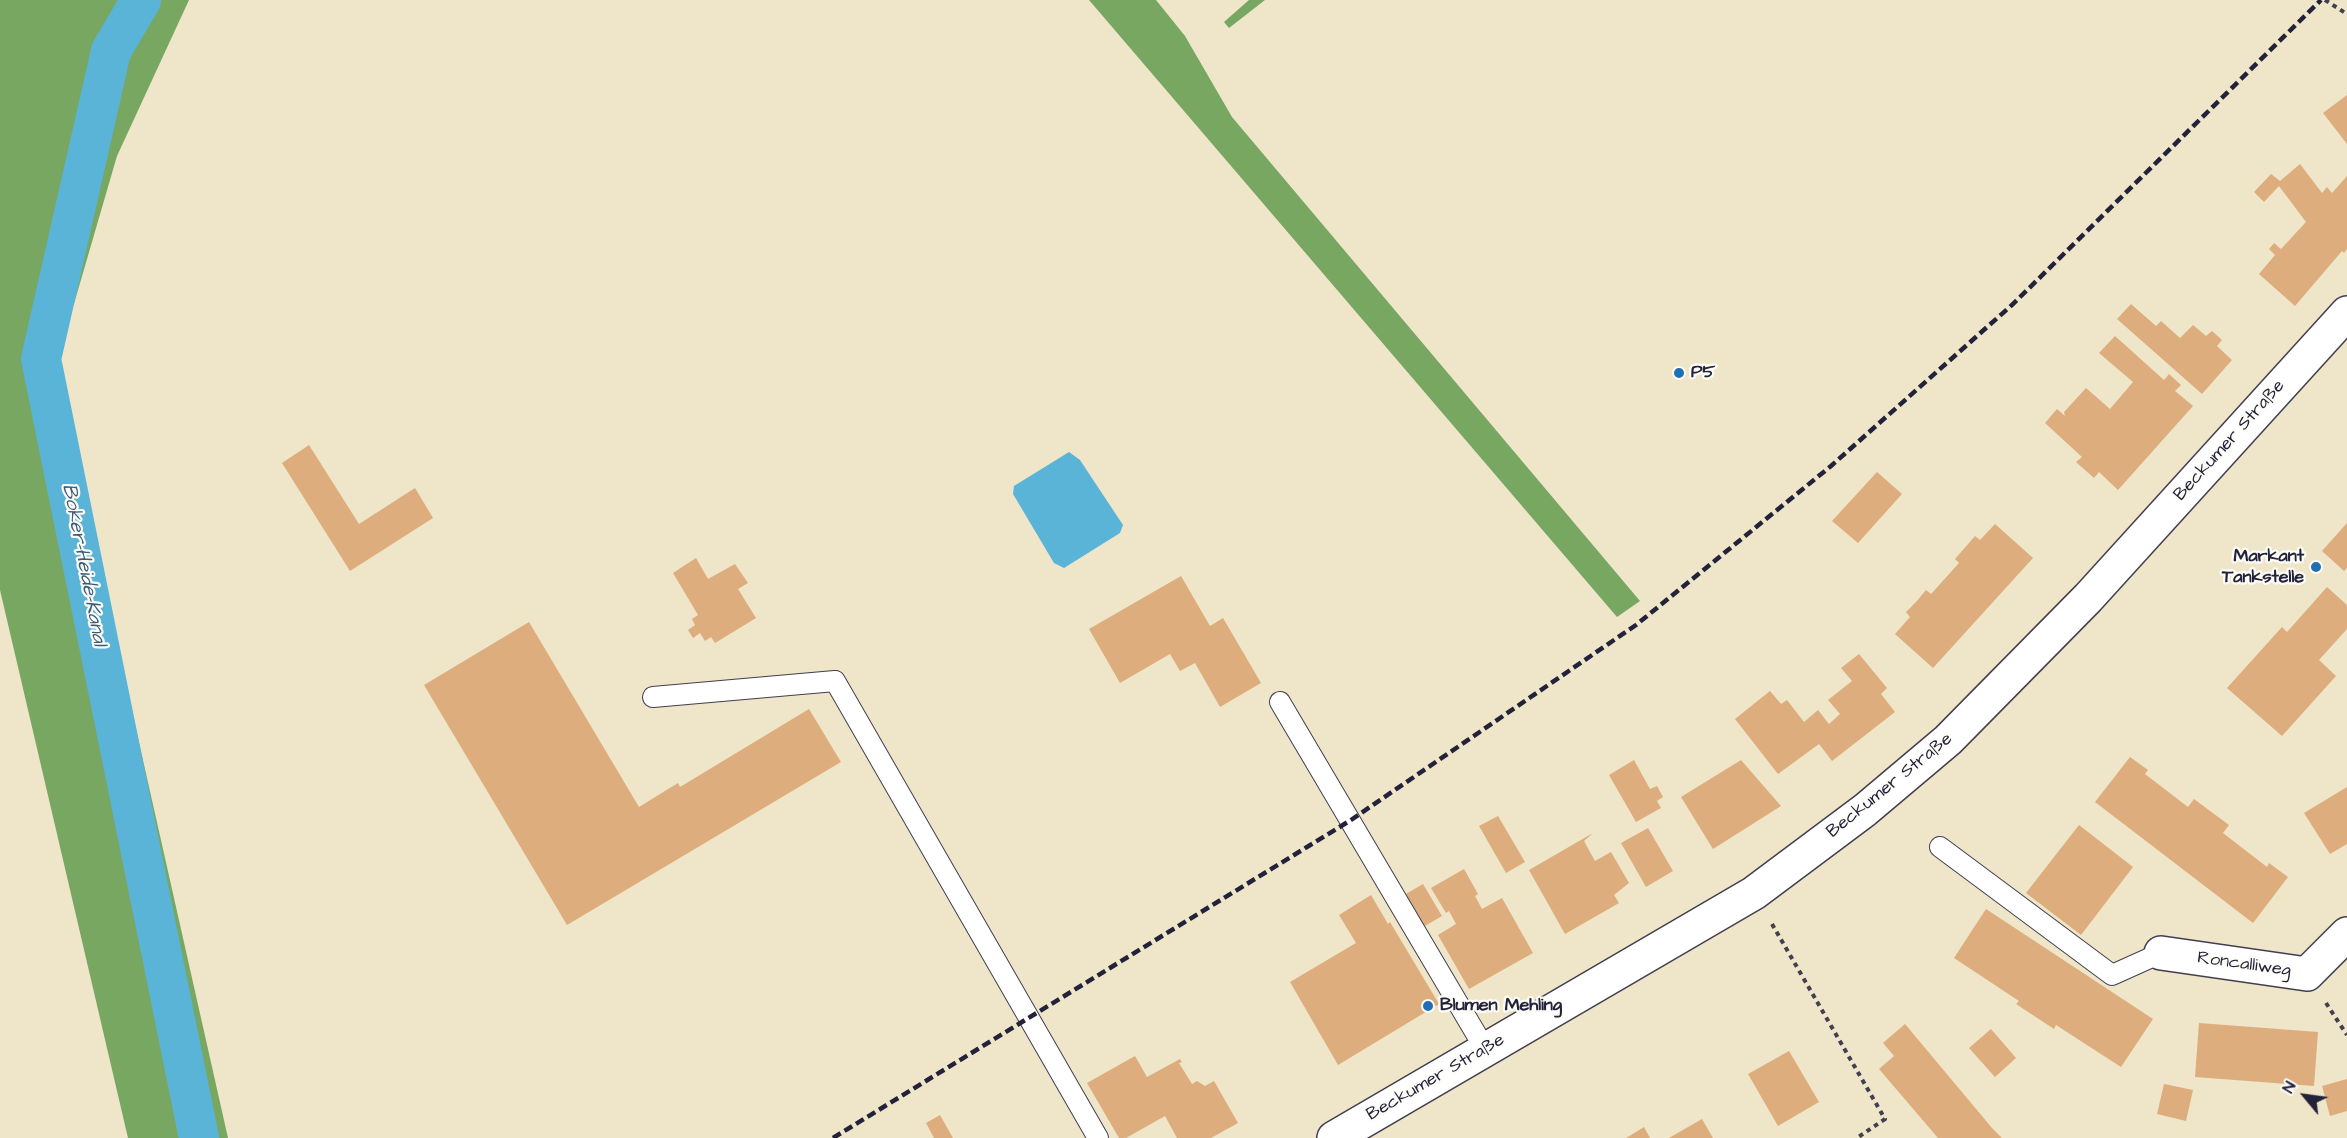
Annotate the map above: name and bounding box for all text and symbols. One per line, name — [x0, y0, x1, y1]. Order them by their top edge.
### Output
place label: P5 — [1691, 362, 1715, 384]
marker: P5 — [1672, 366, 1686, 380]
street label: Beckumer Straße — [2170, 376, 2290, 506]
water label: Boker-Heide-Kanal — [56, 482, 110, 648]
place label: Markant Tankstelle — [2222, 546, 2304, 588]
marker: Markant Tankstelle — [2309, 560, 2323, 574]
street label: Beckumer Straße — [1823, 729, 1957, 843]
street label: Roncalliweg — [2196, 948, 2292, 982]
place label: Blumen Mehling — [1440, 995, 1562, 1017]
marker: Blumen Mehling — [1421, 999, 1435, 1013]
street label: Beckumer Straße — [1363, 1030, 1509, 1126]
north arrow — [2275, 1066, 2335, 1126]
text: N — [2277, 1078, 2301, 1097]

